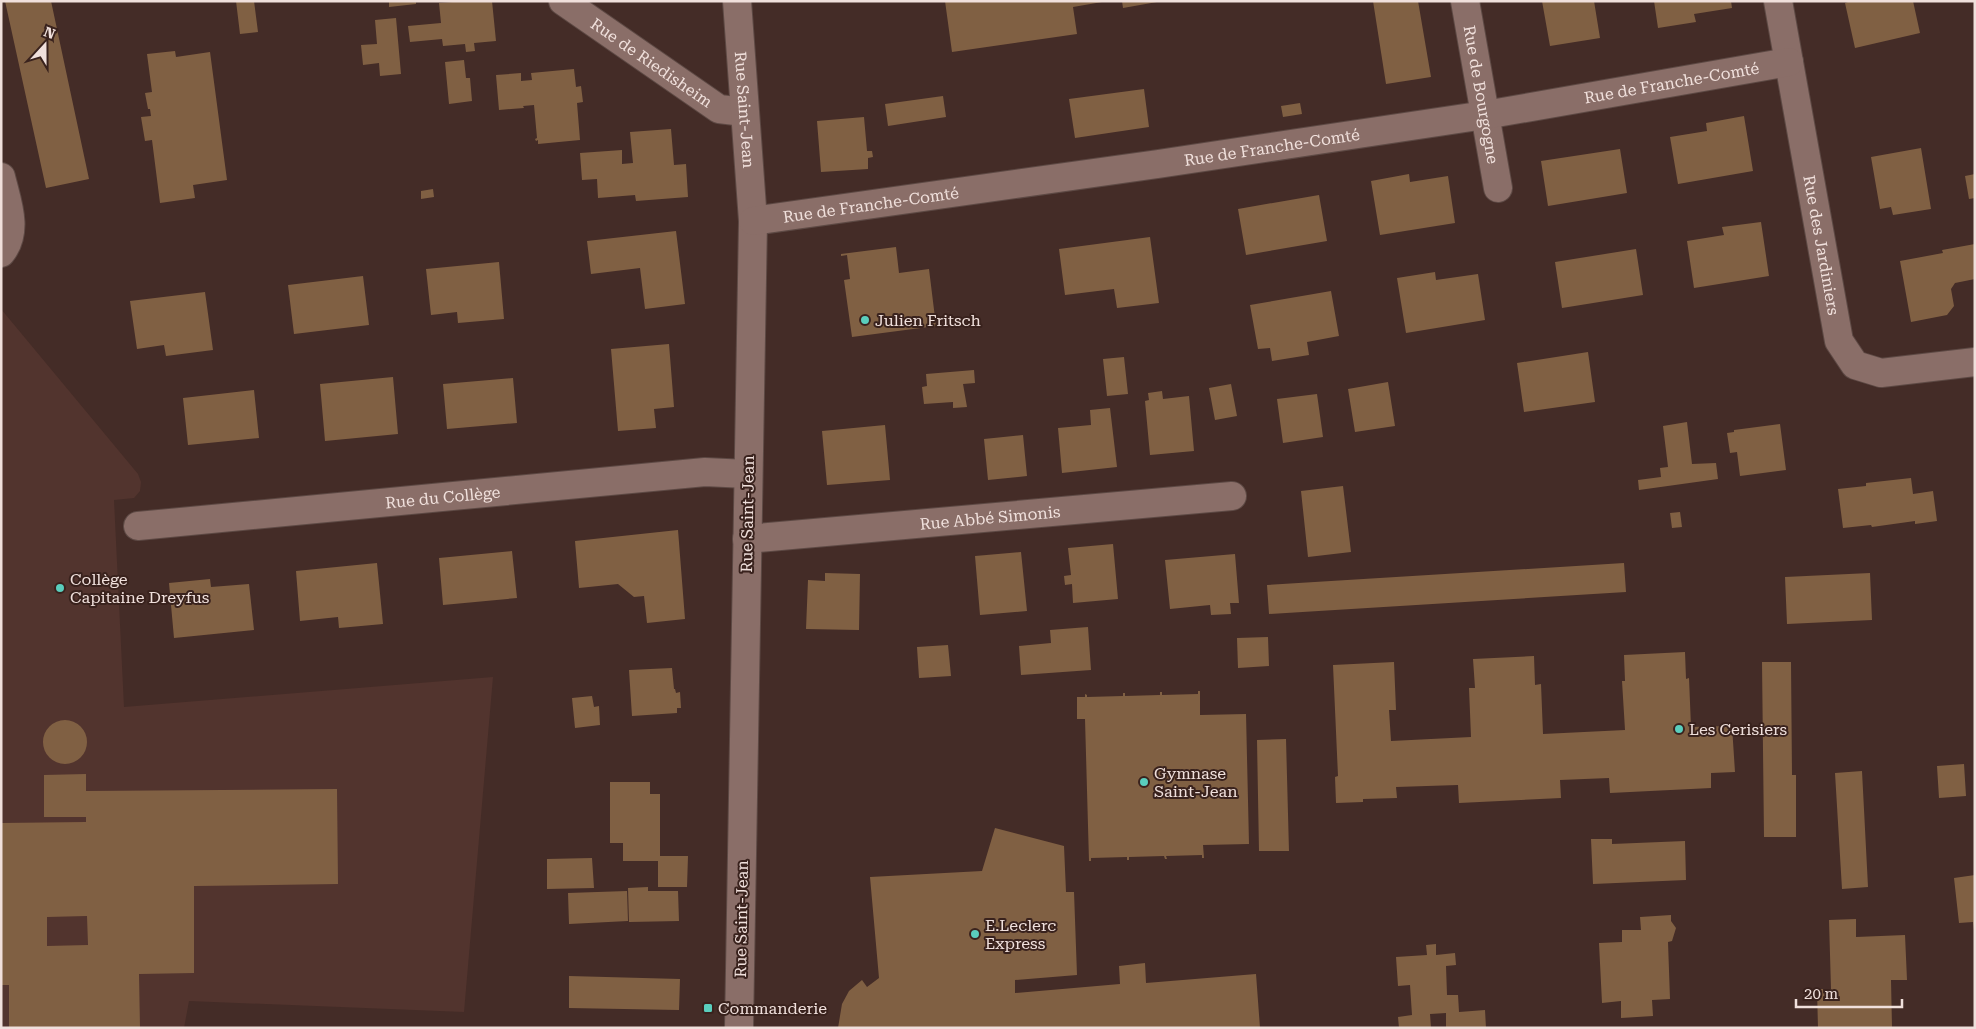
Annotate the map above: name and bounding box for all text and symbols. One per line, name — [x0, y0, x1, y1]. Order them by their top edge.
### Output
street label: Rue de Riedisheim — [587, 14, 716, 112]
north arrow — [20, 20, 70, 70]
text: N — [42, 23, 58, 42]
street label: Rue de Bourgogne — [1459, 24, 1503, 166]
street label: Rue Saint-Jean — [731, 51, 758, 169]
street label: Rue de Franche-Comté — [1583, 58, 1761, 108]
street label: Rue de Franche-Comté — [1183, 125, 1361, 170]
street label: Rue des Jardiniers — [1799, 174, 1843, 317]
street label: Rue de Franche-Comté — [782, 183, 960, 227]
place label: Julien Fritsch — [875, 311, 981, 330]
marker: Julien Fritsch — [859, 314, 871, 326]
street label: Rue Saint-Jean — [737, 455, 758, 573]
street label: Rue du Collège — [384, 483, 501, 512]
street label: Rue Abbé Simonis — [919, 502, 1062, 534]
place label: Collège Capitaine Dreyfus — [70, 570, 210, 607]
marker: Collège Capitaine Dreyfus — [54, 582, 66, 594]
place label: Les Cerisiers — [1689, 720, 1788, 739]
marker: Les Cerisiers — [1673, 723, 1685, 735]
place label: Gymnase Saint-Jean — [1154, 764, 1238, 801]
marker: Gymnase Saint-Jean — [1138, 776, 1150, 788]
street label: Rue Saint-Jean — [731, 860, 752, 978]
place label: E.Leclerc Express — [985, 916, 1056, 953]
marker: E.Leclerc Express — [969, 928, 981, 940]
scale bar — [1796, 976, 1902, 1008]
text: 20 m — [1804, 985, 1839, 1003]
place label: Commanderie — [718, 999, 827, 1018]
marker: Commanderie — [702, 1002, 714, 1014]

